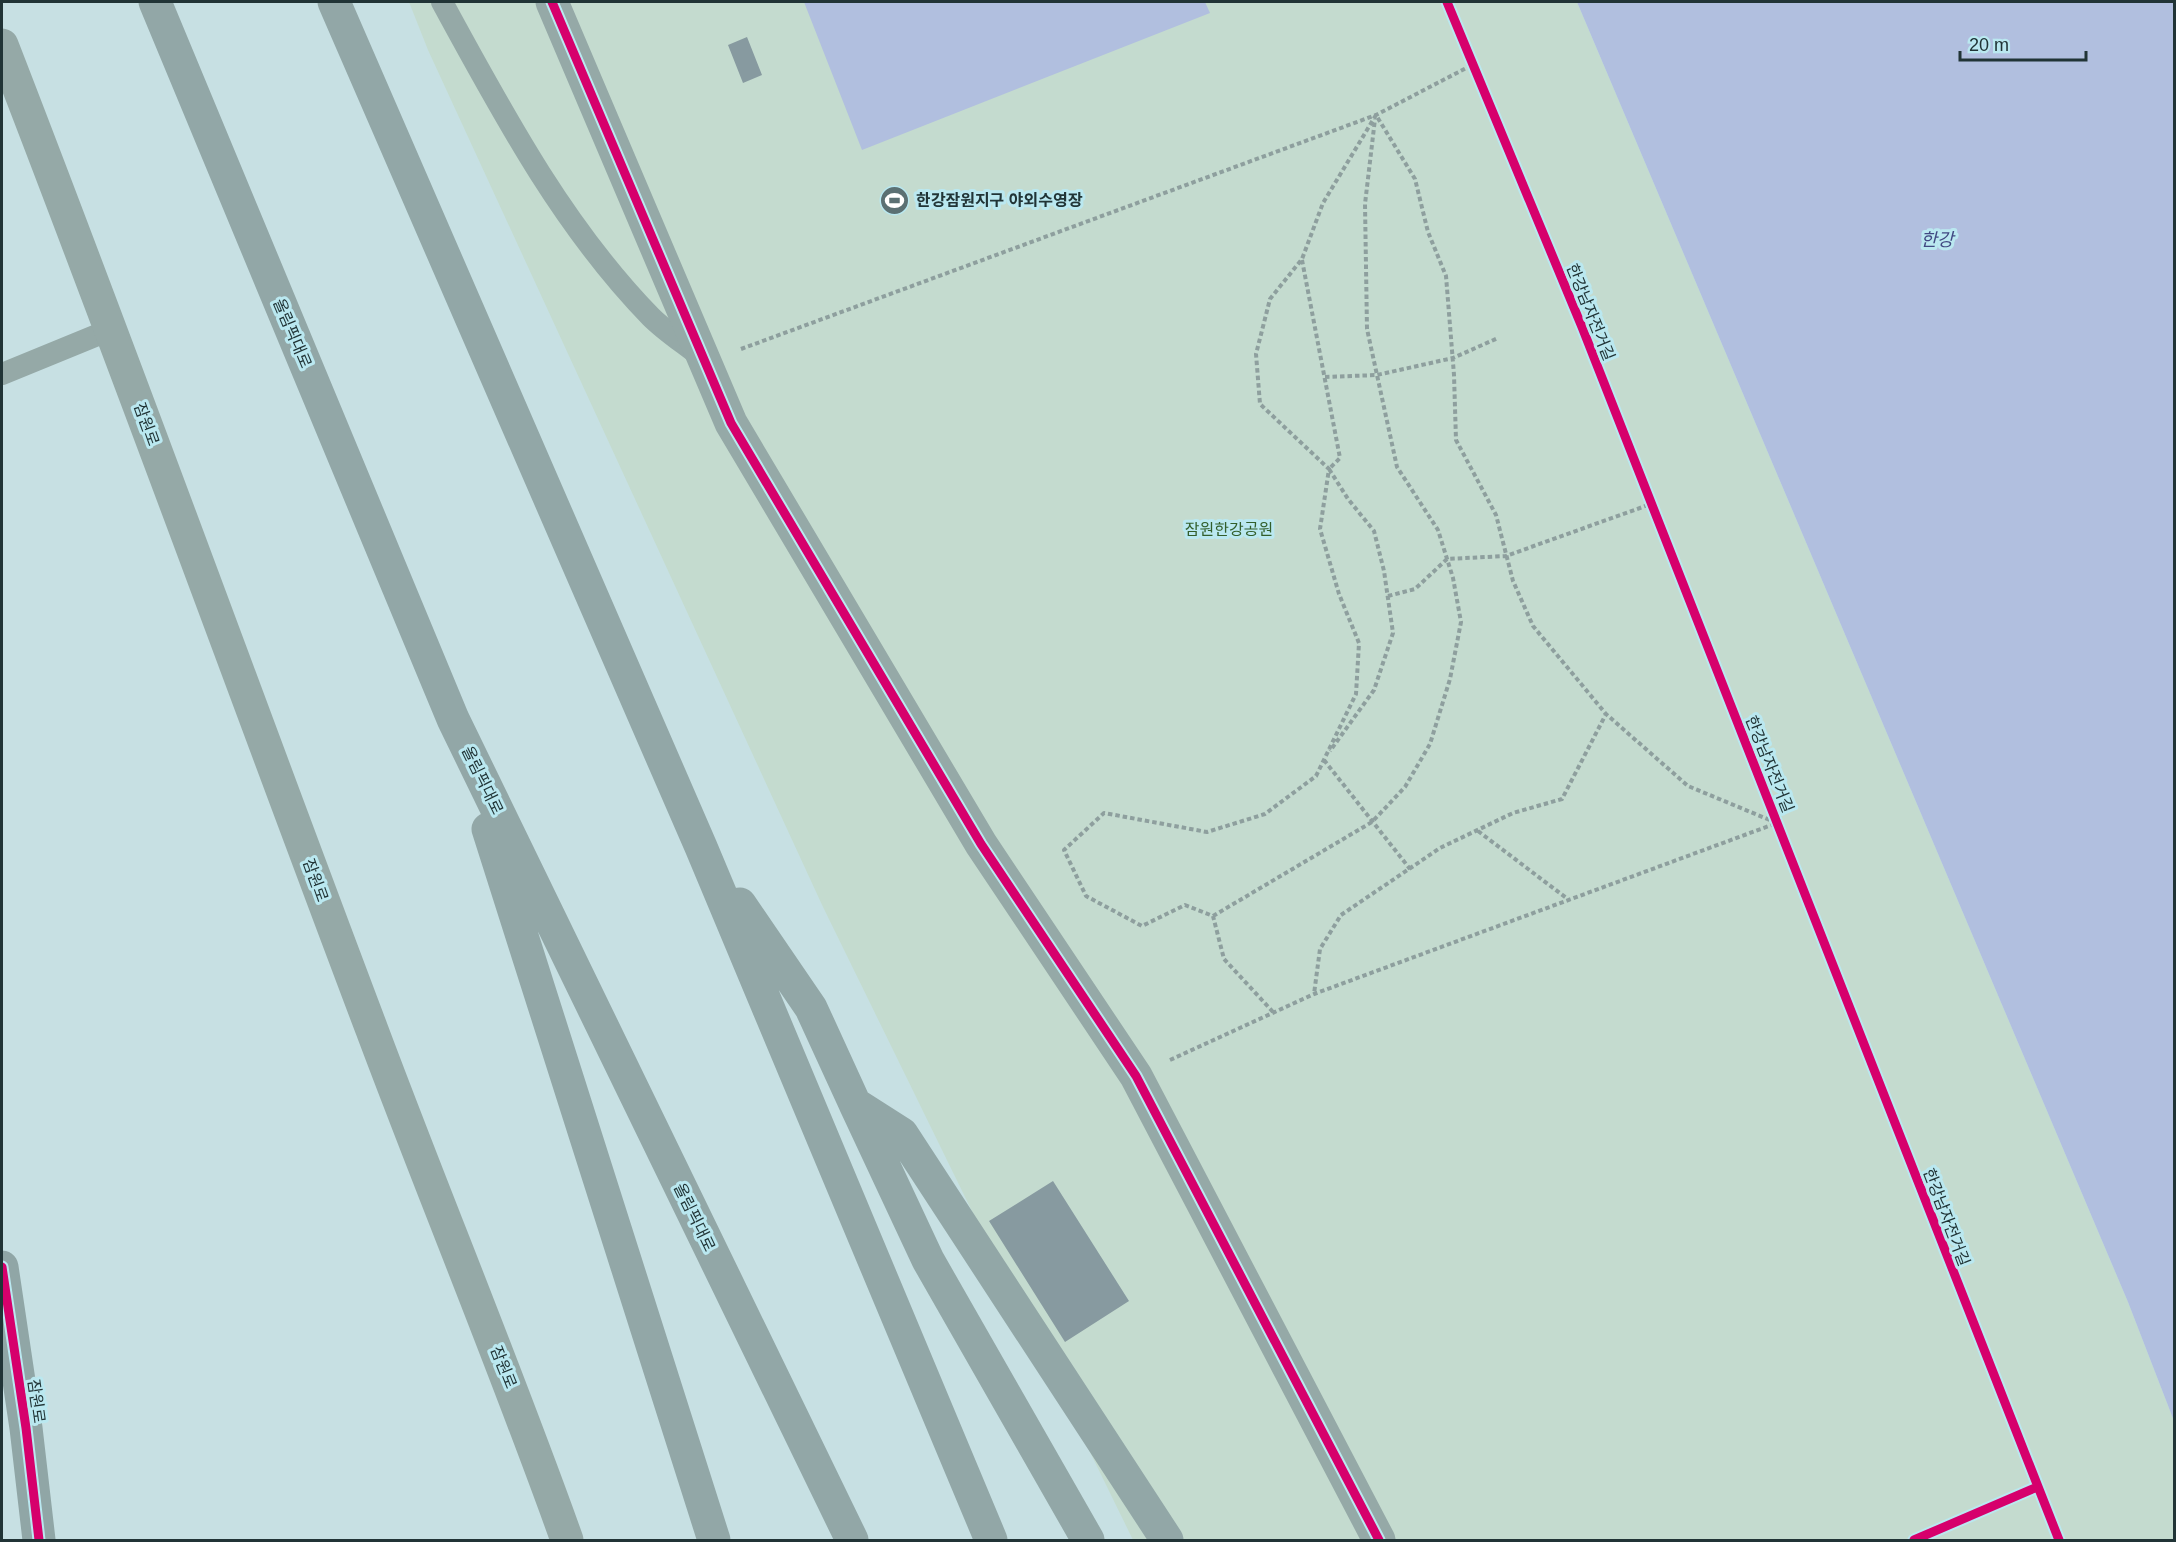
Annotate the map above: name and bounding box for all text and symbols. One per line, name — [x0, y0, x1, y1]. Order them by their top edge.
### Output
scale bar — [1960, 24, 2086, 62]
text: 20 m — [1969, 35, 2009, 55]
sports icon: 한강잠원지구 야외수영장 — [879, 184, 911, 216]
place label: 한강잠원지구 야외수영장 — [916, 191, 1083, 209]
water label: 한강 — [1920, 230, 1956, 250]
street label: 한강남자전거길 — [1563, 261, 1618, 363]
street label: 올림픽대로 — [270, 296, 315, 371]
street label: 잠원로 — [131, 401, 162, 448]
park label: 잠원한강공원 — [1185, 521, 1273, 538]
street label: 한강남자전거길 — [1742, 713, 1797, 815]
street label: 올림픽대로 — [459, 743, 506, 817]
street label: 잠원로 — [300, 857, 331, 904]
street label: 한강남자전거길 — [1920, 1166, 1973, 1268]
street label: 올림픽대로 — [671, 1180, 718, 1254]
street label: 잠원로 — [487, 1344, 520, 1391]
street label: 잠원로 — [25, 1378, 48, 1424]

